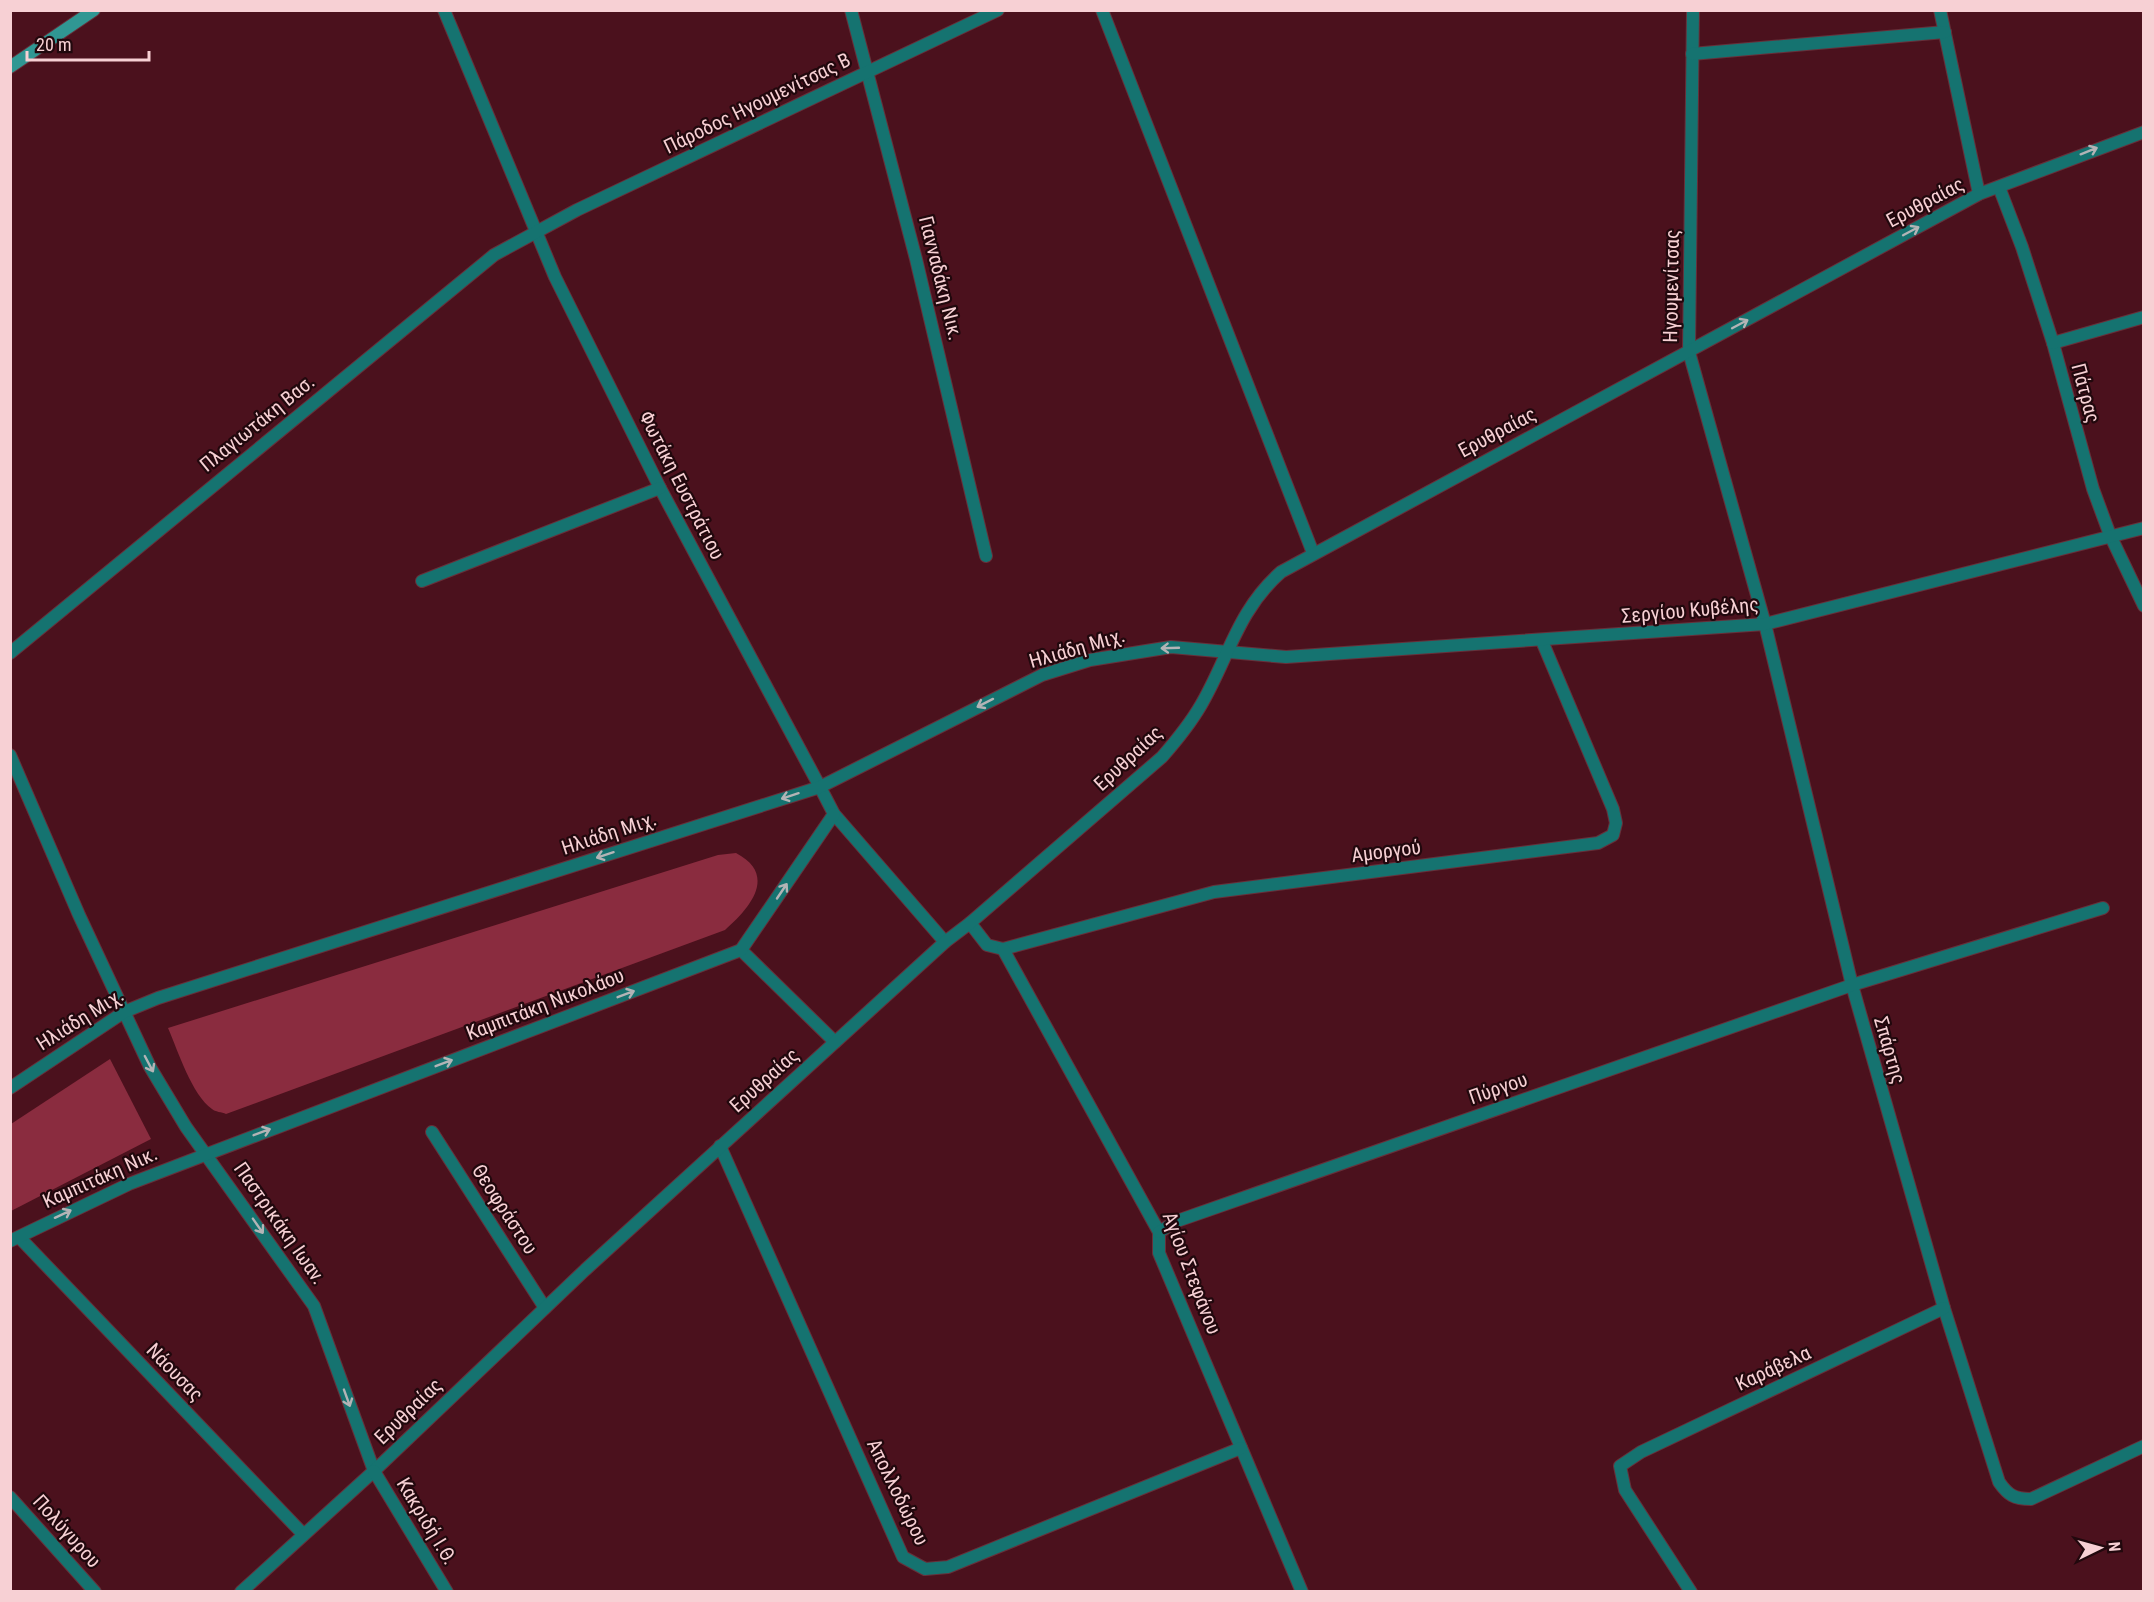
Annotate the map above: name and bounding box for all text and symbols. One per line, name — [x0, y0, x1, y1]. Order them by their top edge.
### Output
scale bar — [27, 24, 148, 62]
text: 20 m — [36, 34, 71, 55]
street label: Πάροδος Ηγουμενίτσας Β — [660, 47, 854, 159]
one-way arrow — [2079, 145, 2098, 156]
street label: Ερυθραίας — [1882, 172, 1968, 232]
street label: Γιανναδάκη Νικ. — [914, 213, 968, 343]
one-way arrow — [1902, 225, 1920, 236]
street label: Ηγουμενίτσας — [1658, 229, 1684, 343]
one-way arrow — [1731, 318, 1748, 330]
street label: Πάτρας — [2067, 361, 2105, 425]
street label: Πλαγιωτάκη Βασ. — [195, 369, 319, 477]
street label: Ερυθραίας — [1454, 402, 1540, 462]
street label: Φωτάκη Ευστράτιου — [634, 407, 730, 563]
street label: Σεργίου Κυβέλης — [1620, 592, 1760, 628]
street label: Ηλιάδη Μιχ. — [1026, 623, 1128, 673]
one-way arrow — [1161, 642, 1180, 653]
one-way arrow — [976, 698, 994, 710]
street label: Ερυθραίας — [1089, 720, 1167, 796]
one-way arrow — [781, 791, 800, 802]
street label: Ηλιάδη Μιχ. — [558, 806, 660, 860]
street label: Αμοργού — [1350, 835, 1422, 867]
one-way arrow — [596, 850, 615, 861]
one-way arrow — [776, 883, 788, 899]
street label: Καμπιτάκη Νικολάου — [463, 963, 627, 1045]
street label: Ηλιάδη Μιχ. — [32, 983, 128, 1055]
one-way arrow — [617, 988, 635, 999]
street label: Σπάρτης — [1869, 1014, 1911, 1086]
street label: Ερυθραίας — [724, 1043, 804, 1117]
one-way arrow — [144, 1055, 156, 1073]
one-way arrow — [434, 1057, 453, 1068]
street label: Πύργου — [1466, 1067, 1530, 1109]
one-way arrow — [252, 1126, 271, 1137]
street label: Καμπιτάκη Νικ. — [39, 1141, 161, 1213]
street label: Παστρικάκη Ιωαν. — [229, 1157, 331, 1289]
street label: Θεοφράστου — [467, 1160, 543, 1258]
one-way arrow — [53, 1208, 71, 1220]
street label: Αγίου Στεφάνου — [1158, 1208, 1226, 1338]
one-way arrow — [252, 1217, 264, 1234]
street label: Νάουσας — [142, 1338, 208, 1406]
street label: Καράβελα — [1732, 1340, 1814, 1396]
street label: Ερυθραίας — [369, 1373, 447, 1449]
one-way arrow — [343, 1388, 354, 1407]
street label: Απολλοδώρου — [862, 1435, 934, 1549]
street label: Κακριδή Ι.Θ. — [392, 1473, 462, 1569]
street label: Πολύγυρου — [28, 1490, 106, 1572]
north arrow — [2070, 1518, 2130, 1578]
text: N — [2105, 1541, 2124, 1552]

